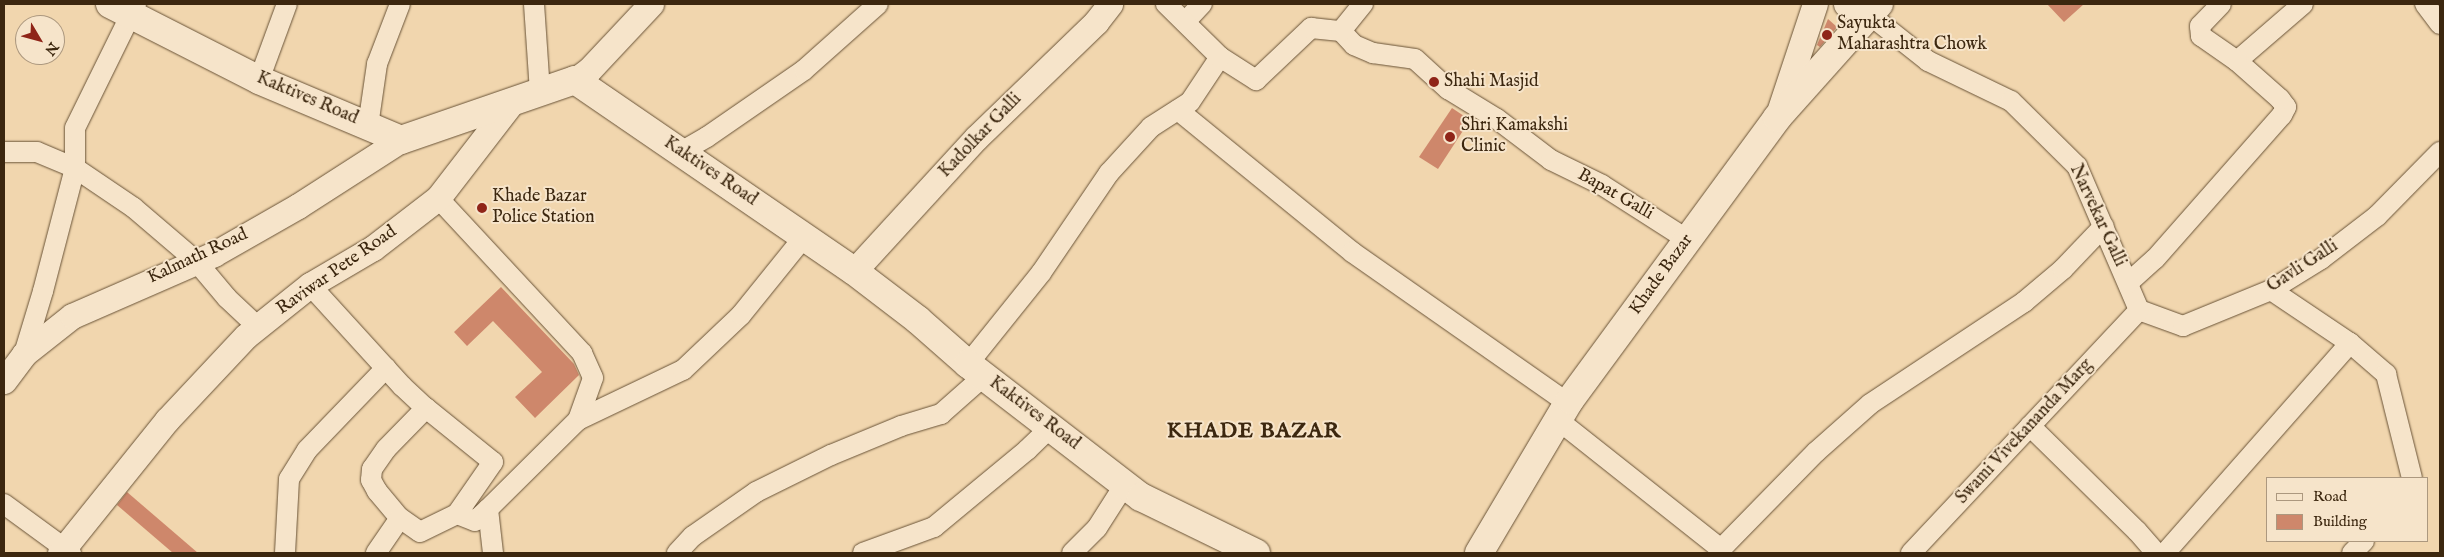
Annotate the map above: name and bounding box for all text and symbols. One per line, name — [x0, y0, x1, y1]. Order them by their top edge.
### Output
place label: Sayukta Maharashtra Chowk — [1837, 14, 1987, 56]
north arrow — [15, 15, 65, 65]
marker: Sayukta Maharashtra Chowk — [1821, 29, 1833, 41]
text: N — [40, 38, 62, 59]
street label: Kaktives Road — [253, 68, 361, 130]
place label: Shahi Masjid — [1444, 71, 1539, 93]
marker: Shahi Masjid — [1428, 76, 1440, 88]
street label: Kadolkar Galli — [935, 89, 1027, 183]
place label: Shri Kamakshi Clinic — [1461, 116, 1568, 158]
marker: Shri Kamakshi Clinic — [1443, 130, 1457, 144]
street label: Kaktives Road — [659, 133, 761, 211]
street label: Narvekar Galli — [2064, 161, 2130, 271]
street label: Bapat Galli — [1573, 165, 1657, 225]
place label: Khade Bazar Police Station — [492, 187, 595, 230]
marker: Khade Bazar Police Station — [476, 202, 488, 214]
street label: Raviwar Pete Road — [273, 222, 401, 320]
street label: Kalmath Road — [145, 224, 251, 290]
street label: Khade Bazar — [1625, 230, 1699, 320]
street label: Gavli Galli — [2263, 236, 2343, 298]
street label: Swami Vivekananda Marg — [1952, 355, 2098, 509]
street label: Kaktives Road — [984, 373, 1084, 455]
district label: KHADE BAZAR — [1165, 419, 1343, 445]
legend — [2266, 477, 2429, 542]
text: Road — [2313, 487, 2347, 506]
text: Building — [2313, 512, 2367, 531]

